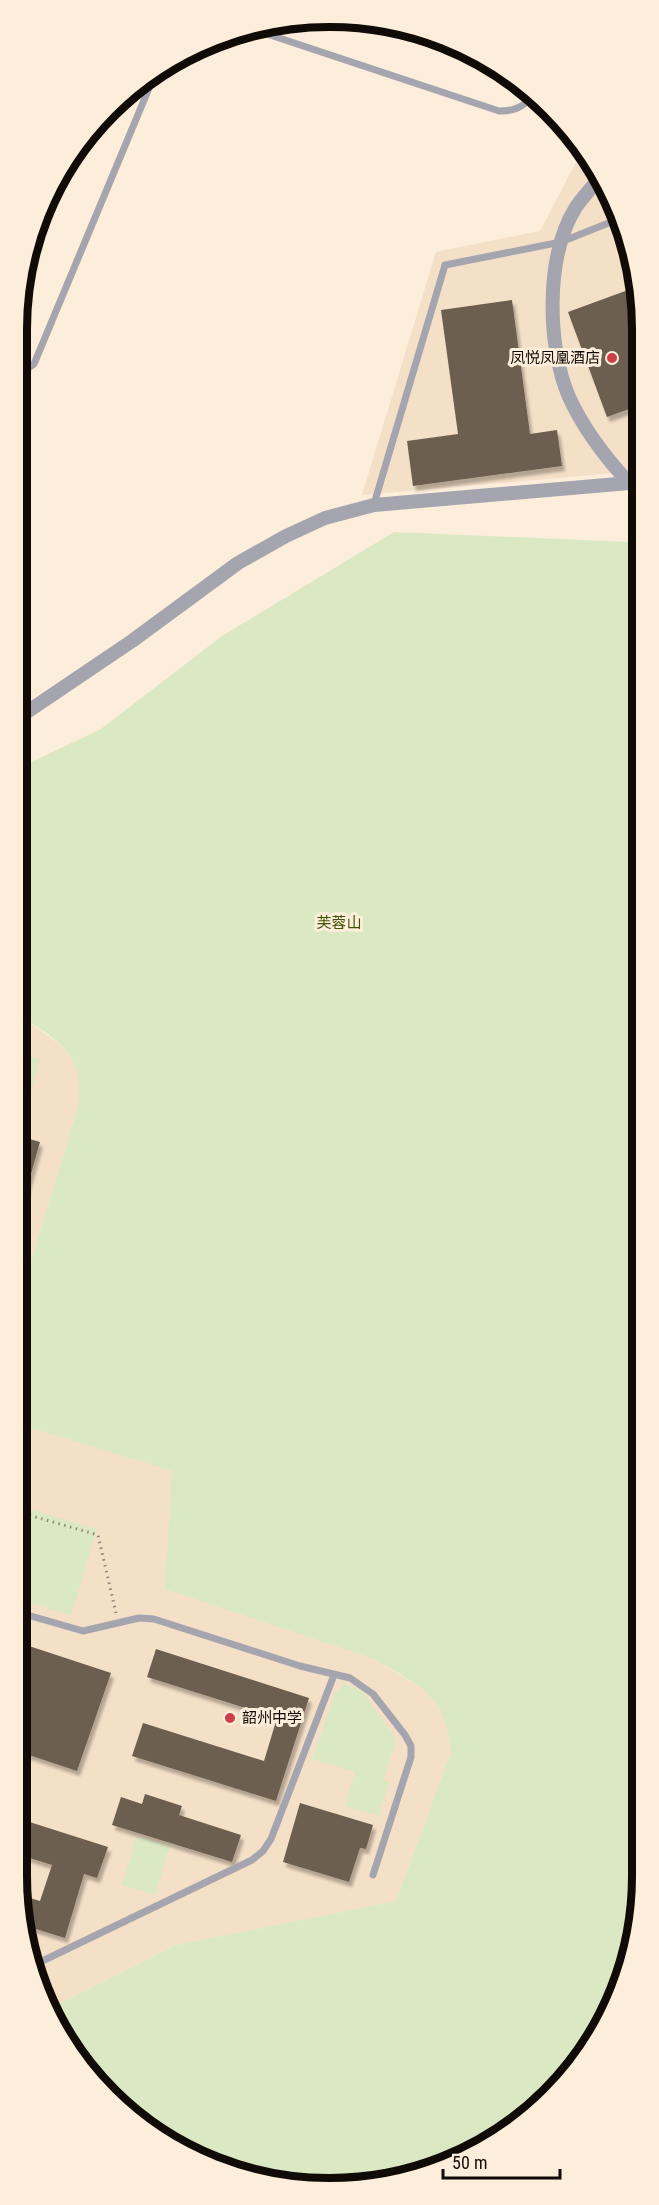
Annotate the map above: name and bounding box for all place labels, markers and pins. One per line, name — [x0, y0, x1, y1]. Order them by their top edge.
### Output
place label: 凤悦凤凰酒店 — [510, 349, 600, 367]
marker: 凤悦凤凰酒店 — [605, 351, 619, 365]
place label: 韶州中学 — [242, 1709, 302, 1727]
marker: 韶州中学 — [223, 1711, 237, 1725]

